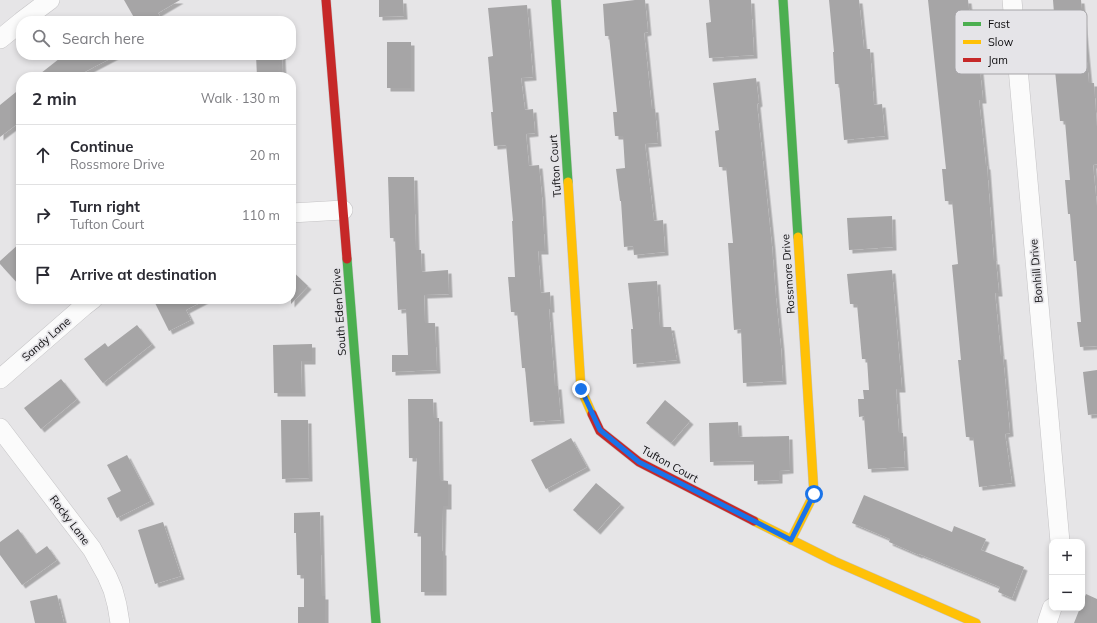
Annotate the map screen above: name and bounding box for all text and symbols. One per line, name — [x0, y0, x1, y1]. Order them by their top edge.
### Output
legend — [955, 10, 1087, 74]
search box — [16, 16, 296, 60]
text: Fast — [988, 17, 1010, 31]
icon: search — [30, 27, 52, 49]
text: Search here — [62, 29, 144, 48]
text: Slow — [988, 35, 1014, 49]
text: Jam — [988, 53, 1008, 67]
text: 2 min — [32, 88, 77, 109]
text: Walk · 130 m — [201, 90, 280, 106]
street label: Tufton Court — [546, 134, 564, 198]
text: Continue — [70, 137, 133, 156]
icon: ahead — [32, 144, 54, 166]
text: 20 m — [250, 147, 280, 163]
text: Rossmore Drive — [70, 156, 165, 172]
text: Turn right — [70, 197, 140, 216]
icon: right — [32, 204, 54, 226]
text: 110 m — [242, 207, 280, 223]
text: Tufton Court — [70, 216, 144, 232]
street label: Rossmore Drive — [778, 234, 798, 314]
street label: Bonhill Drive — [1026, 239, 1046, 303]
icon: arrive — [32, 264, 54, 286]
text: Arrive at destination — [70, 265, 217, 284]
street label: South Eden Drive — [329, 268, 349, 356]
street label: Sandy Lane — [19, 314, 73, 364]
route end — [572, 380, 590, 398]
street label: Tufton Court — [639, 443, 701, 485]
route start — [805, 485, 823, 503]
street label: Rocky Lane — [47, 492, 93, 548]
map controls — [1049, 539, 1085, 611]
button: + — [1049, 539, 1085, 575]
button: − — [1049, 575, 1085, 611]

